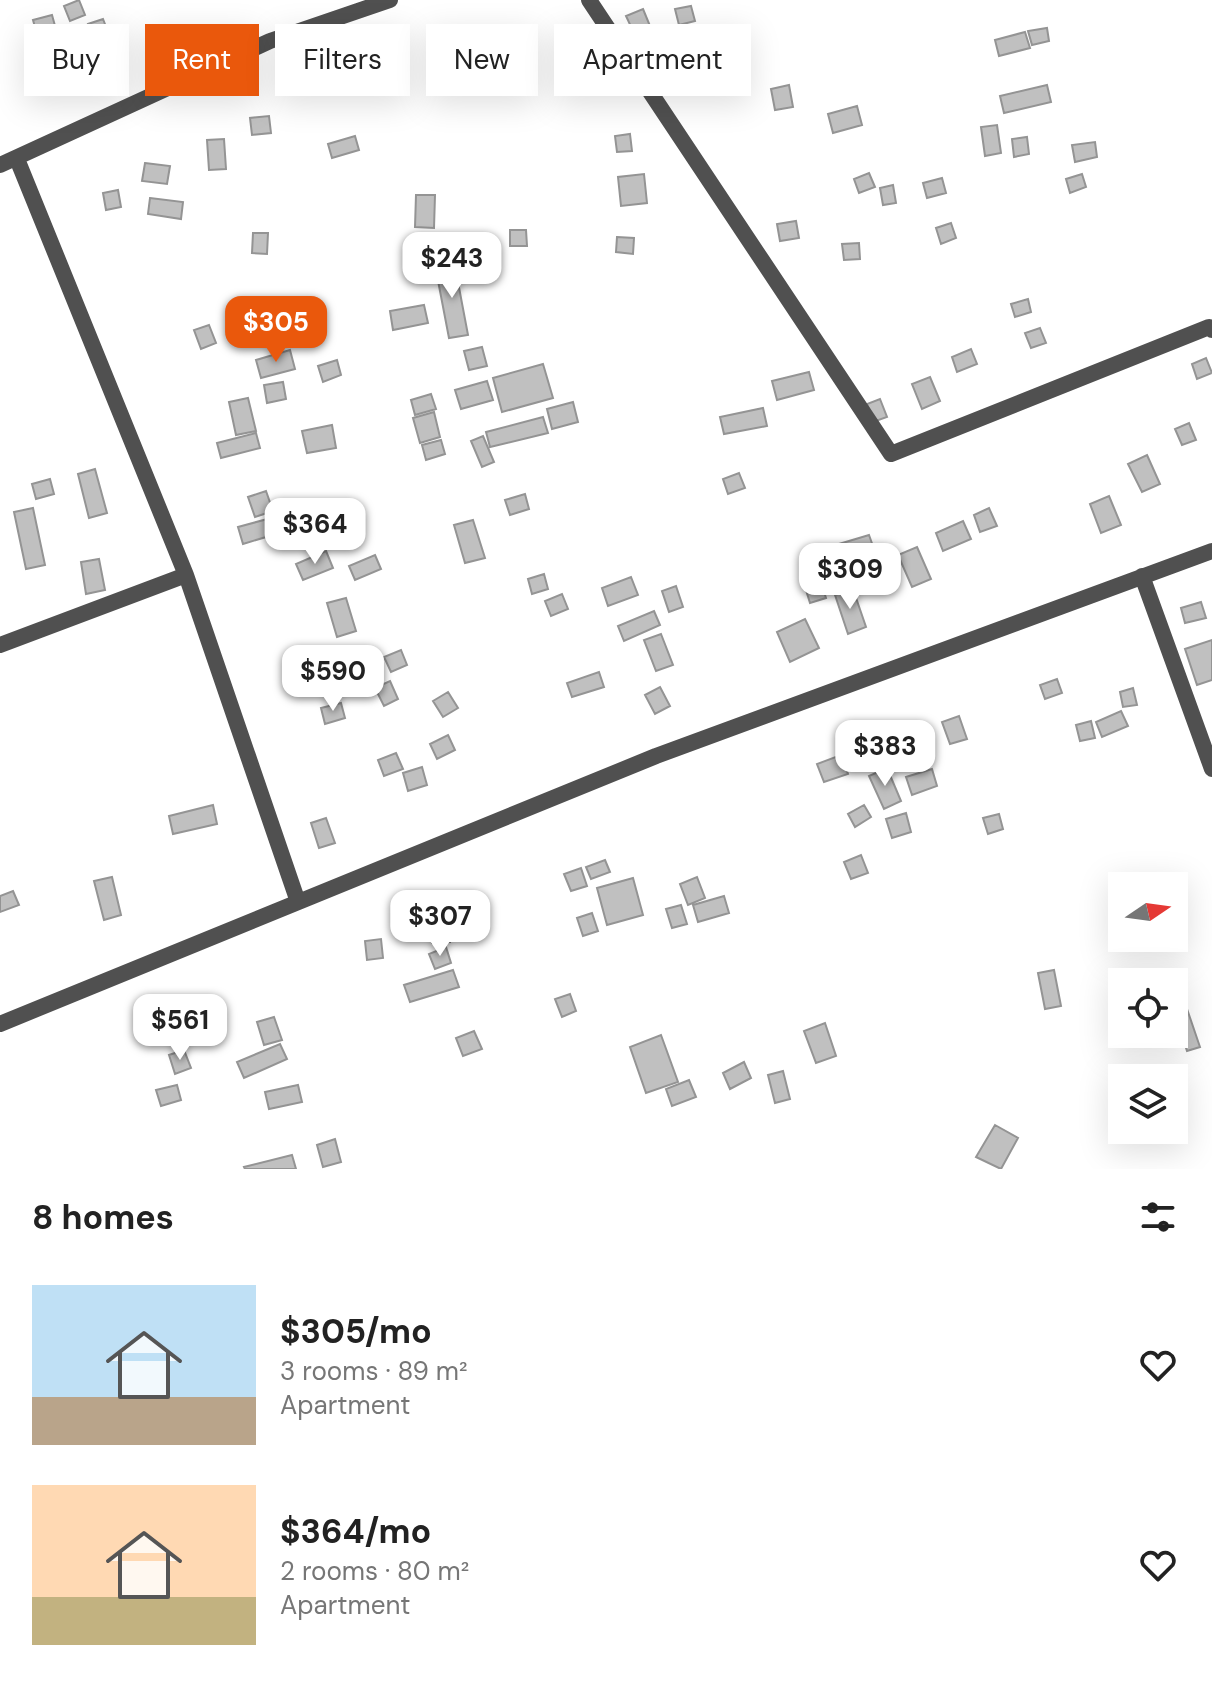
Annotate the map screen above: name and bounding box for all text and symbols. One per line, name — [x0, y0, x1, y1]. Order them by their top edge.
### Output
chip: Buy — [24, 24, 129, 96]
chip: Rent — [145, 24, 259, 96]
chip: Filters — [275, 24, 410, 96]
chip: New — [426, 24, 538, 96]
chip: Apartment — [554, 24, 751, 96]
pin: $243 — [405, 232, 499, 300]
text: $243 — [420, 241, 484, 275]
pin: $305 — [229, 296, 323, 364]
text: $305 — [243, 305, 309, 339]
pin: $364 — [268, 498, 362, 566]
text: $364 — [283, 507, 347, 541]
pin: $309 — [803, 543, 897, 611]
text: $309 — [817, 552, 883, 586]
pin: $590 — [286, 645, 380, 713]
text: $590 — [300, 654, 366, 688]
pin: $383 — [838, 720, 932, 788]
text: $383 — [853, 729, 917, 763]
north arrow — [1108, 872, 1188, 952]
map controls — [1108, 872, 1188, 1144]
pin: $307 — [393, 890, 487, 958]
text: $307 — [408, 899, 472, 933]
button: locate — [1108, 968, 1188, 1048]
pin: $561 — [133, 994, 227, 1062]
text: $561 — [151, 1003, 209, 1037]
button: layers — [1108, 1064, 1188, 1144]
text: 8 homes — [32, 1195, 174, 1240]
icon: filters — [1136, 1195, 1180, 1239]
text: $305/mo — [280, 1309, 432, 1354]
icon: home — [96, 1317, 192, 1413]
icon: heart — [1136, 1343, 1180, 1387]
text: 3 rooms · 89 m² — [280, 1354, 468, 1388]
text: Apartment — [280, 1388, 411, 1422]
text: $364/mo — [280, 1509, 431, 1554]
icon: home — [96, 1517, 192, 1613]
icon: heart — [1136, 1543, 1180, 1587]
text: 2 rooms · 80 m² — [280, 1554, 469, 1588]
text: Apartment — [280, 1588, 411, 1622]

